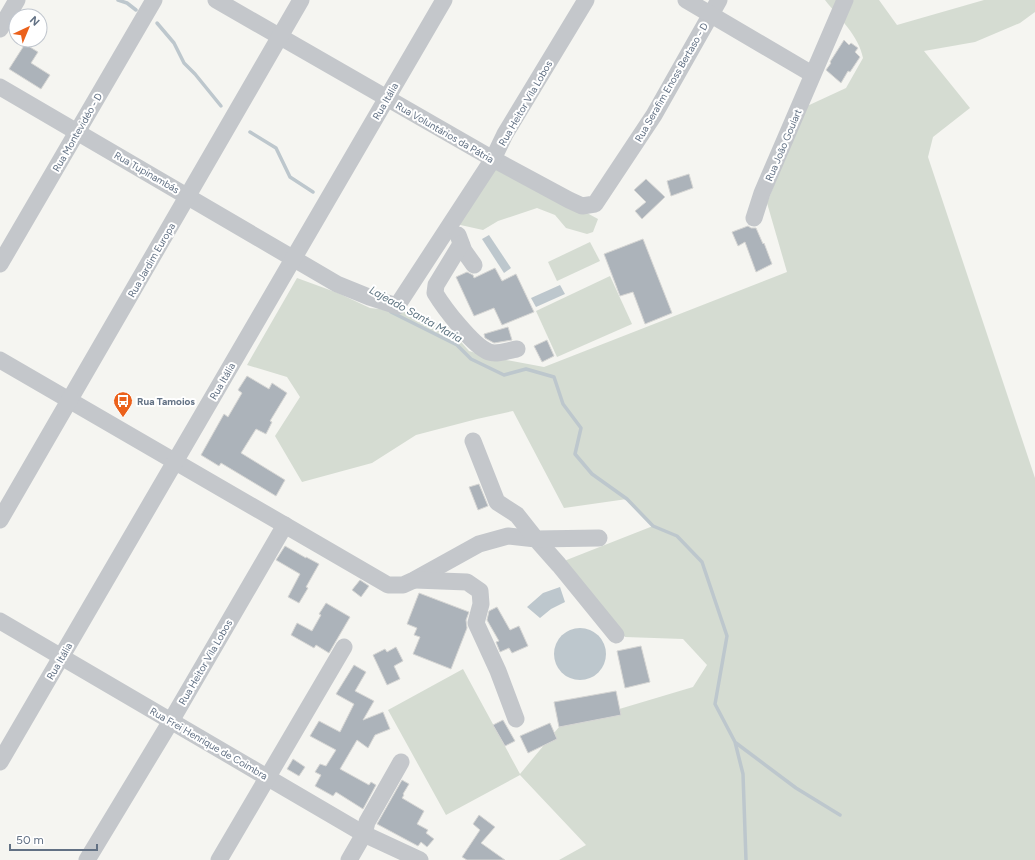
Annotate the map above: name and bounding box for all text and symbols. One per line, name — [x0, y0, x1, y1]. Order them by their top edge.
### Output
north arrow — [8, 8, 48, 48]
text: N — [27, 14, 42, 29]
street label: Rua Serafim Enoss Bertaso - D — [632, 20, 711, 144]
street label: Rua Heitor Vila Lobos — [496, 58, 555, 148]
street label: Rua Itália — [370, 80, 401, 122]
street label: Rua Montevidéo - D — [50, 90, 105, 174]
street label: Rua Voluntários da Pátria — [393, 99, 496, 166]
street label: Rua João Goulart — [762, 107, 805, 183]
street label: Rua Tupinambás — [112, 149, 182, 196]
street label: Rua Jardim Europa — [125, 221, 178, 300]
water label: Lajeado Santa Maria — [367, 283, 465, 346]
street label: Rua Itália — [207, 360, 238, 402]
bus stop icon: Rua Tamoios — [112, 390, 134, 418]
place label: Rua Tamoios — [137, 395, 195, 408]
street label: Rua Heitor Vila Lobos — [176, 617, 235, 707]
street label: Rua Itália — [44, 640, 75, 682]
street label: Rua Frei Henrique de Coimbra — [148, 704, 270, 783]
scale bar — [10, 826, 97, 852]
text: 50 m — [16, 833, 44, 847]

